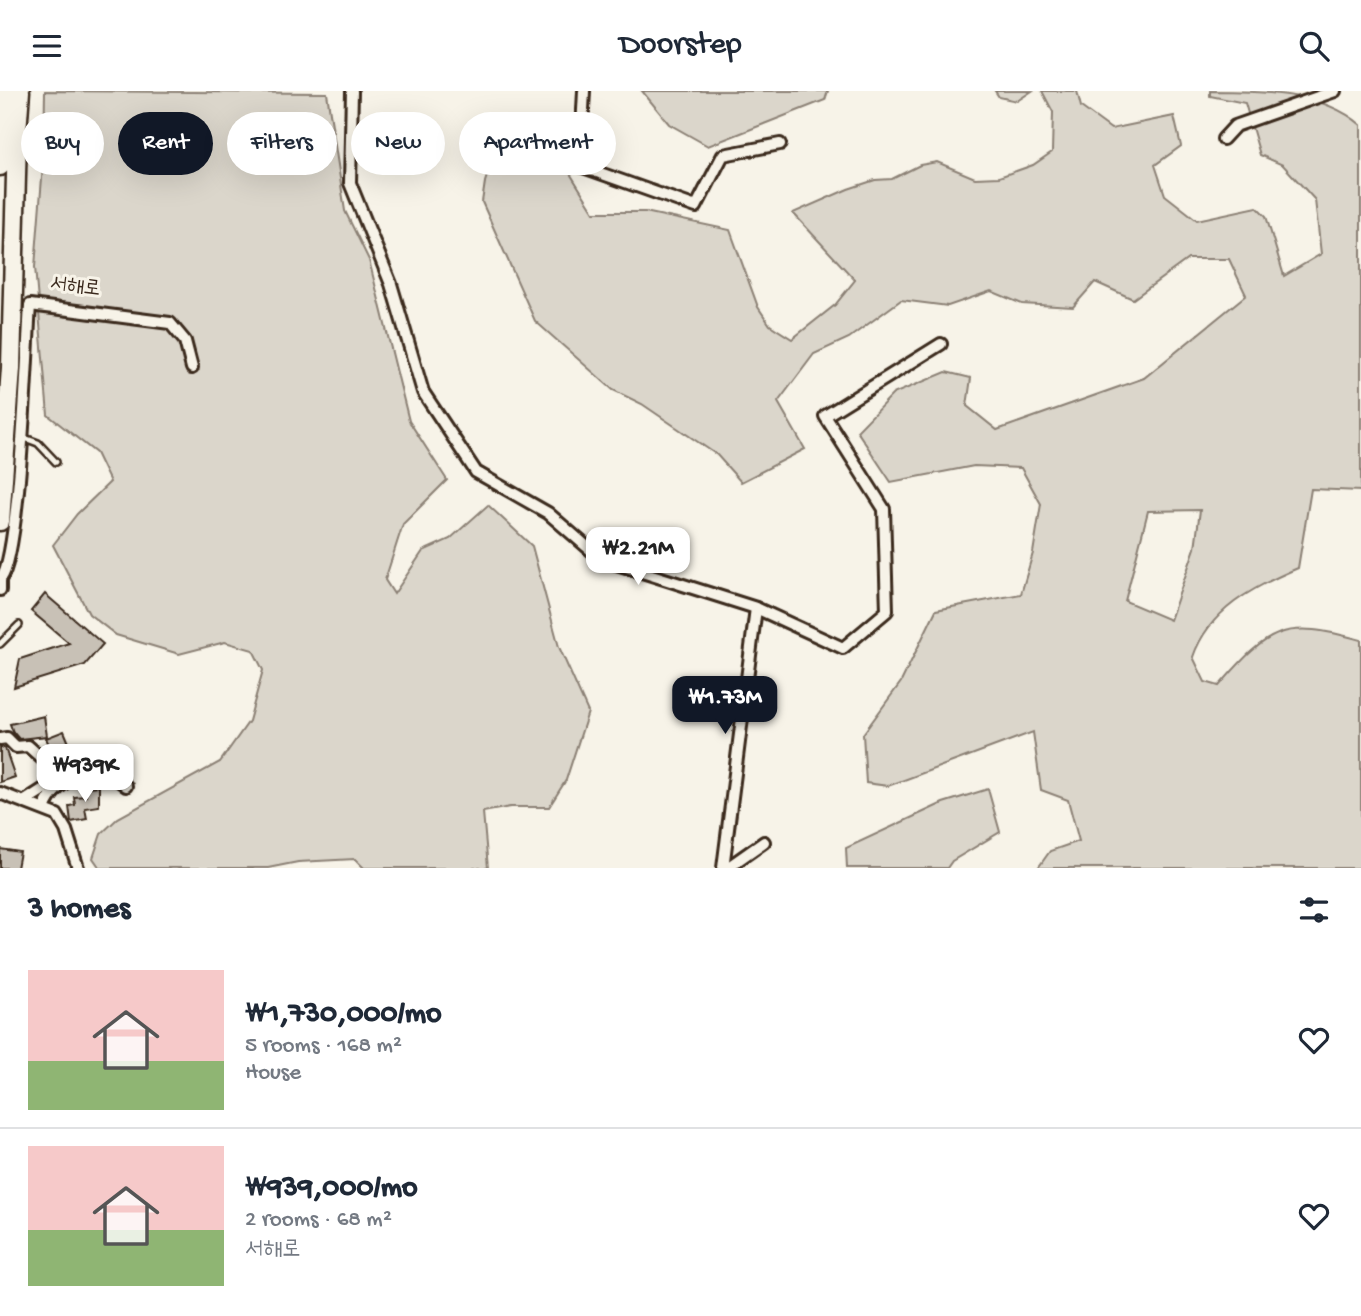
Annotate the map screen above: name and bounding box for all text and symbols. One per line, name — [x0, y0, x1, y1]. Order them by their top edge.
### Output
icon: menu — [28, 27, 66, 65]
text: Doorstep — [619, 27, 742, 65]
icon: search — [1295, 27, 1333, 65]
chip: Buy — [21, 112, 104, 175]
chip: Rent — [118, 112, 213, 175]
chip: Filters — [227, 112, 337, 175]
chip: New — [351, 112, 445, 175]
chip: Apartment — [459, 112, 616, 175]
street label: 서해로 — [48, 273, 102, 303]
pin: ₩2.21M — [581, 527, 695, 587]
text: ₩2.21M — [602, 536, 674, 563]
pin: ₩1.73M — [668, 677, 782, 736]
text: ₩1.73M — [688, 685, 762, 712]
pin: ₩939K — [36, 745, 134, 804]
text: ₩939K — [53, 753, 117, 780]
icon: filters — [1295, 891, 1333, 929]
text: 3 homes — [28, 893, 130, 928]
icon: home — [84, 998, 168, 1082]
text: ₩1,730,000/mo — [245, 998, 442, 1033]
icon: heart — [1295, 1021, 1333, 1059]
text: 5 rooms · 168 m² — [245, 1033, 402, 1060]
text: House — [245, 1060, 301, 1087]
text: ₩939,000/mo — [245, 1172, 418, 1207]
icon: home — [84, 1174, 168, 1258]
icon: heart — [1295, 1197, 1333, 1235]
text: 2 rooms · 68 m² — [245, 1207, 392, 1234]
text: 서해로 — [245, 1237, 301, 1264]

